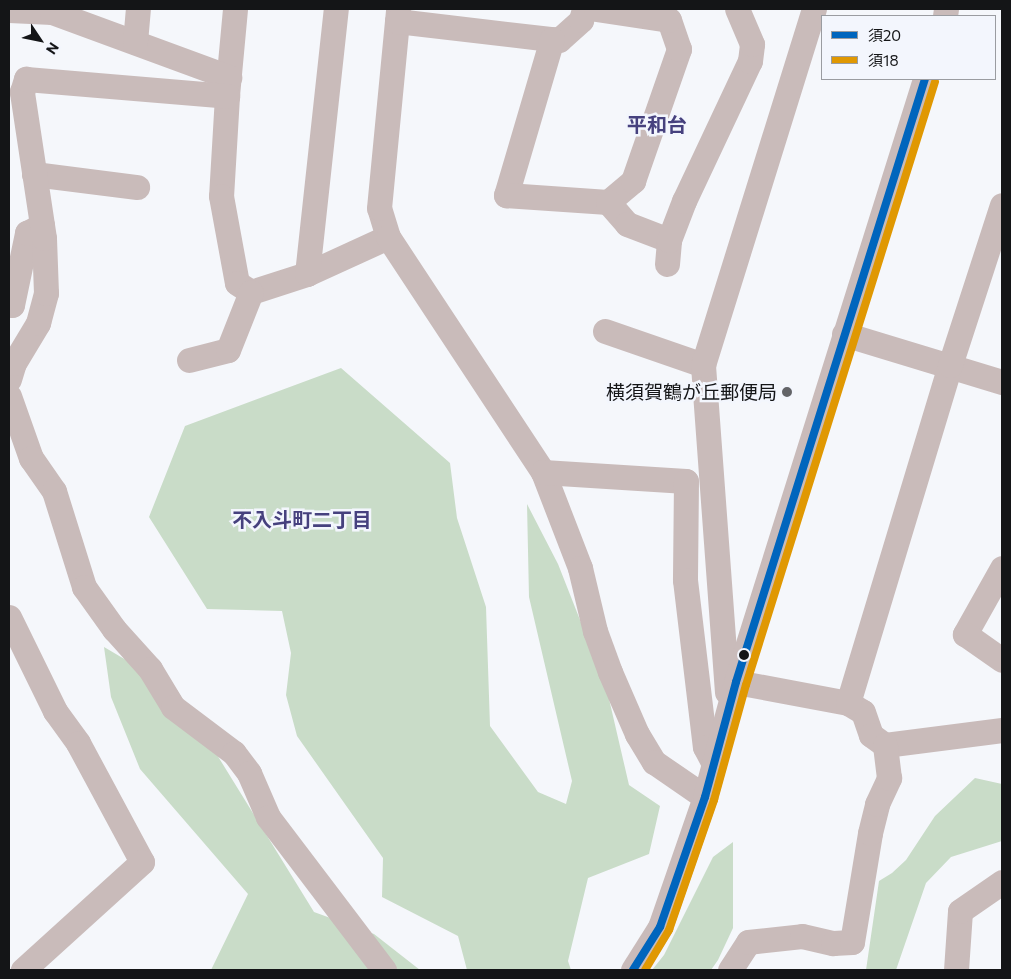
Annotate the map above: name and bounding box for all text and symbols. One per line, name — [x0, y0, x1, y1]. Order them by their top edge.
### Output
north arrow — [15, 15, 65, 65]
legend — [821, 15, 996, 80]
text: 須20 — [868, 26, 901, 44]
text: N — [43, 40, 63, 58]
text: 須18 — [868, 51, 899, 69]
district label: 平和台 — [627, 112, 687, 136]
place label: 横須賀鶴が丘郵便局 — [606, 381, 777, 403]
marker: 横須賀鶴が丘郵便局 — [781, 386, 793, 398]
district label: 不入斗町二丁目 — [232, 507, 372, 531]
unlabelled marker — [739, 650, 749, 660]

